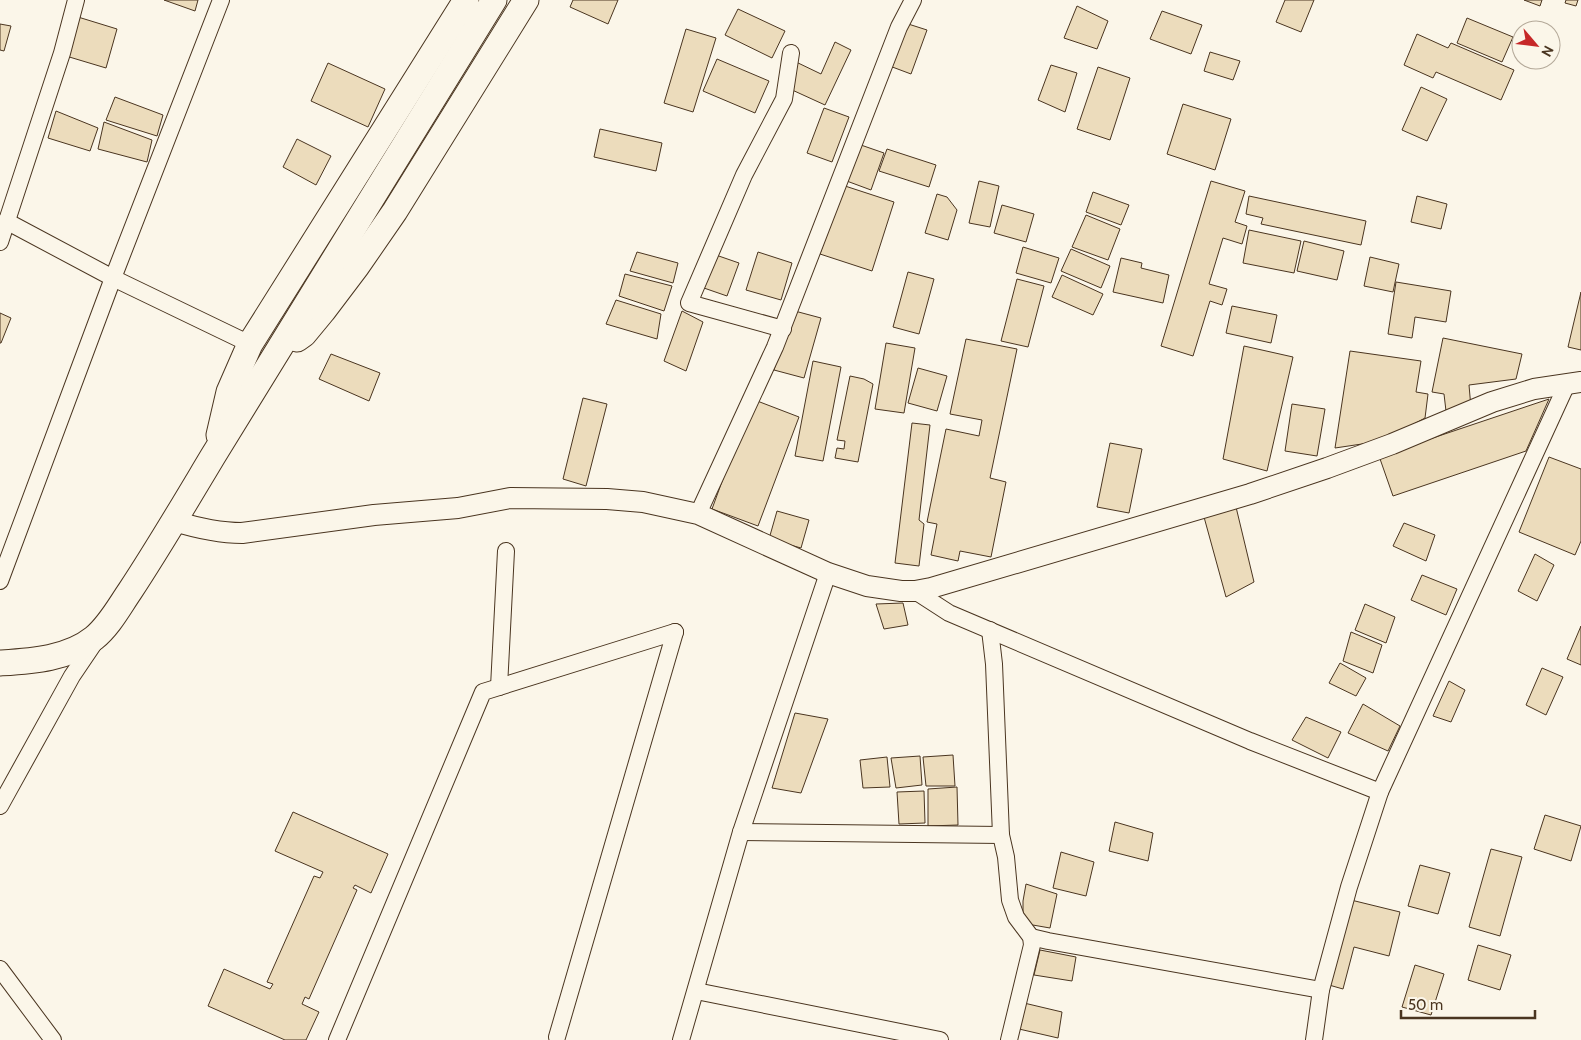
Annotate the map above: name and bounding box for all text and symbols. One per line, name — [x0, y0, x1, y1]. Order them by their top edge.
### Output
north arrow — [1511, 20, 1561, 70]
text: N — [1537, 43, 1558, 60]
scale bar — [1401, 988, 1535, 1020]
text: 50 m — [1408, 996, 1443, 1014]

